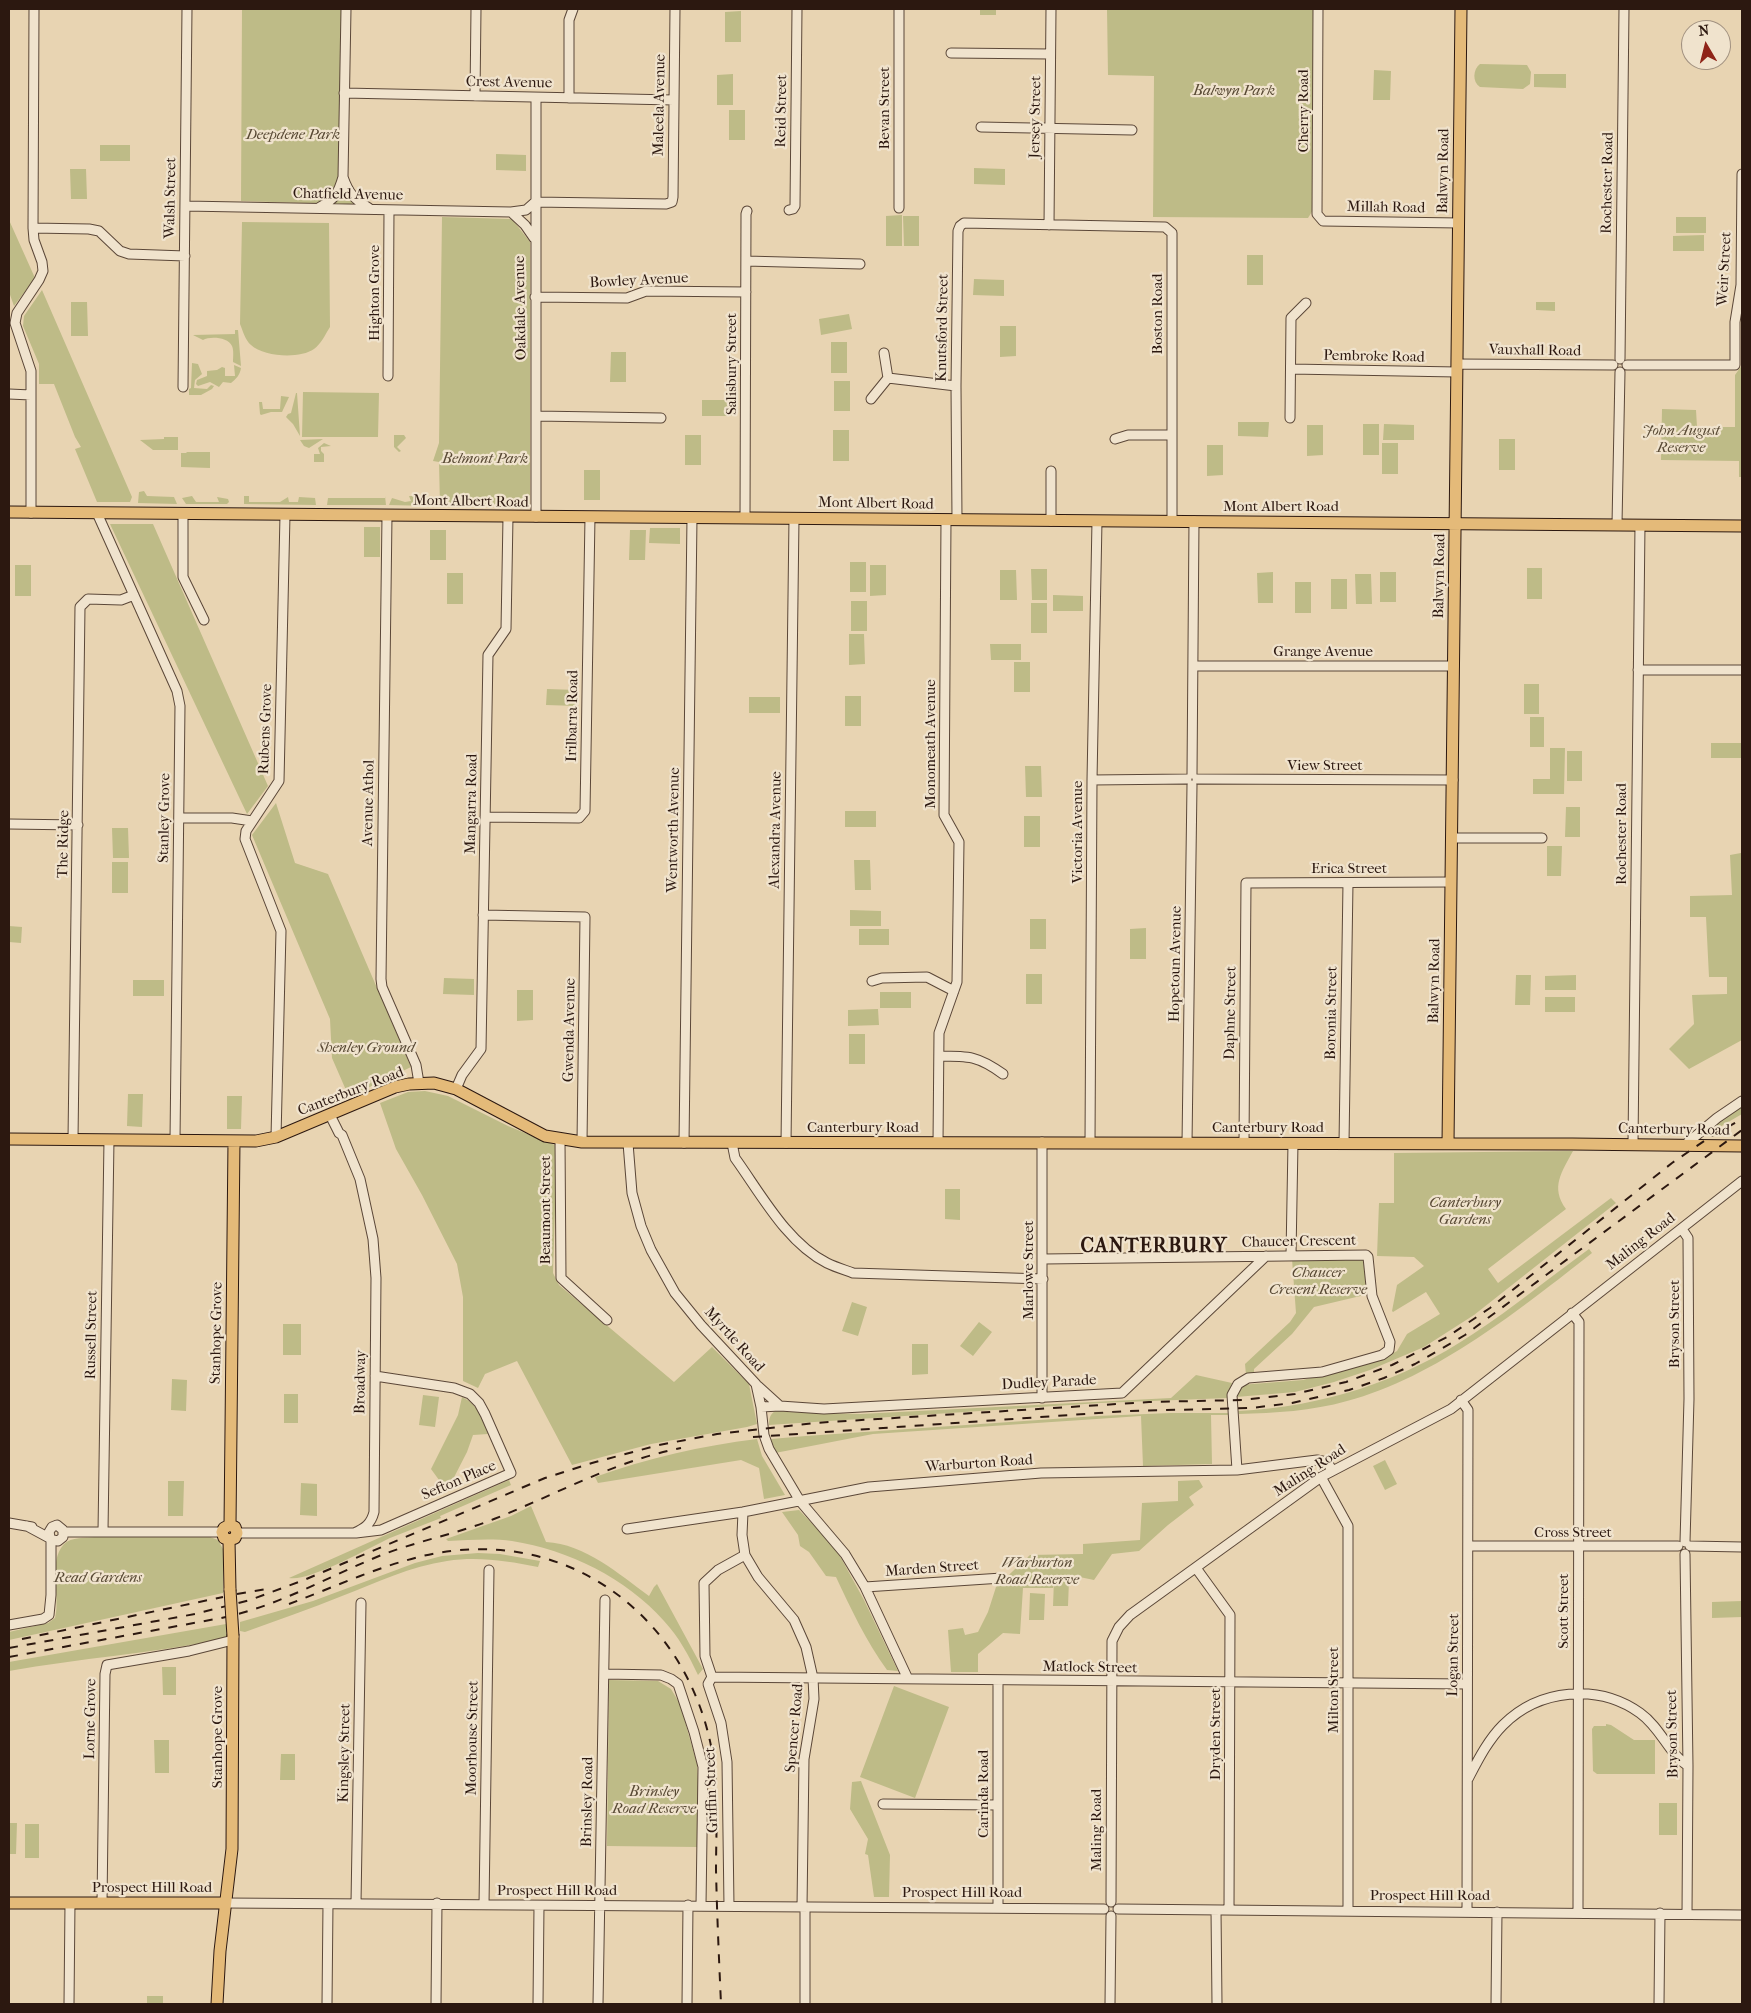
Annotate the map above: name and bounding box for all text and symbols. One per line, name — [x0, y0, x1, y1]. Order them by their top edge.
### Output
north arrow — [1681, 20, 1731, 70]
text: N — [1698, 21, 1710, 40]
street label: Maleela Avenue — [650, 54, 670, 156]
street label: Bevan Street — [876, 67, 894, 149]
street label: Cherry Road — [1295, 69, 1313, 153]
street label: Crest Avenue — [466, 73, 552, 93]
street label: Reid Street — [772, 74, 792, 148]
street label: Jersey Street — [1026, 76, 1046, 158]
park label: Balwyn Park — [1193, 82, 1275, 100]
park label: Deepdene Park — [246, 126, 340, 144]
street label: Balwyn Road — [1434, 128, 1454, 214]
street label: Rochester Road — [1598, 132, 1618, 234]
street label: Walsh Street — [161, 157, 181, 239]
street label: Chatfield Avenue — [293, 185, 403, 205]
street label: Millah Road — [1347, 198, 1425, 218]
street label: Weir Street — [1714, 231, 1736, 307]
street label: Highton Grove — [366, 245, 384, 341]
street label: Oakdale Avenue — [511, 256, 531, 360]
street label: Bowley Avenue — [589, 269, 689, 293]
street label: Boston Road — [1149, 273, 1167, 355]
street label: Knutsford Street — [933, 274, 953, 382]
street label: Salisbury Street — [723, 313, 741, 415]
street label: Vauxhall Road — [1489, 341, 1581, 361]
street label: Pembroke Road — [1323, 347, 1425, 367]
park label: John August Reserve — [1642, 422, 1720, 457]
park label: Belmont Park — [442, 450, 528, 468]
street label: Mont Albert Road — [413, 492, 529, 512]
street label: Mont Albert Road — [818, 494, 934, 514]
street label: Mont Albert Road — [1223, 498, 1339, 516]
street label: Balwyn Road — [1430, 533, 1450, 619]
street label: Grange Avenue — [1273, 643, 1373, 661]
street label: Irilbarra Road — [563, 670, 583, 762]
street label: Monomeath Avenue — [922, 679, 940, 809]
street label: Rubens Grove — [255, 683, 277, 775]
street label: Mangarra Road — [462, 754, 482, 854]
street label: View Street — [1287, 757, 1363, 775]
street label: Avenue Athol — [359, 760, 379, 846]
street label: Wentworth Avenue — [664, 767, 684, 893]
street label: Alexandra Avenue — [766, 771, 786, 889]
street label: Stanley Grove — [155, 773, 175, 863]
street label: Victoria Avenue — [1069, 781, 1087, 883]
street label: Rochester Road — [1613, 783, 1631, 885]
street label: The Ridge — [54, 810, 74, 878]
street label: Erica Street — [1311, 860, 1387, 878]
street label: Hopetoun Avenue — [1166, 906, 1186, 1022]
street label: Balwyn Road — [1425, 938, 1445, 1024]
street label: Daphne Street — [1221, 966, 1241, 1060]
street label: Boronia Street — [1322, 966, 1342, 1060]
street label: Gwenda Avenue — [560, 978, 580, 1082]
park label: Shenley Ground — [317, 1039, 415, 1057]
street label: Canterbury Road — [296, 1064, 406, 1120]
street label: Canterbury Road — [807, 1119, 919, 1137]
street label: Canterbury Road — [1212, 1119, 1324, 1137]
street label: Canterbury Road — [1618, 1120, 1730, 1140]
street label: Beaumont Street — [537, 1155, 555, 1265]
park label: Canterbury Gardens — [1429, 1194, 1501, 1229]
street label: Maling Road — [1603, 1209, 1679, 1275]
street label: Marlowe Street — [1020, 1220, 1038, 1320]
street label: Chaucer Crescent — [1241, 1232, 1357, 1252]
district label: CANTERBURY — [1079, 1235, 1229, 1259]
park label: Chaucer Cresent Reserve — [1269, 1264, 1367, 1299]
street label: Bryson Street — [1666, 1280, 1684, 1368]
street label: Stanhope Grove — [207, 1282, 227, 1384]
street label: Russell Street — [82, 1291, 102, 1379]
street label: Myrtle Road — [700, 1304, 768, 1376]
street label: Broadway — [351, 1350, 371, 1414]
street label: Dudley Parade — [1001, 1372, 1097, 1394]
street label: Maling Road — [1270, 1441, 1350, 1501]
street label: Warburton Road — [925, 1451, 1033, 1477]
street label: Sefton Place — [419, 1457, 499, 1505]
street label: Cross Street — [1534, 1524, 1612, 1542]
park label: Warburton Road Reserve — [995, 1554, 1079, 1589]
street label: Marden Street — [885, 1557, 979, 1581]
park label: Read Gardens — [54, 1569, 142, 1587]
street label: Scott Street — [1555, 1573, 1573, 1649]
street label: Logan Street — [1444, 1613, 1464, 1697]
street label: Milton Street — [1325, 1647, 1343, 1733]
street label: Matlock Street — [1042, 1658, 1138, 1678]
street label: Lorne Grove — [81, 1678, 101, 1760]
street label: Moorhouse Street — [463, 1680, 483, 1796]
street label: Spencer Road — [782, 1683, 808, 1773]
street label: Stanhope Grove — [209, 1686, 227, 1788]
street label: Dryden Street — [1207, 1688, 1225, 1780]
street label: Bryson Street — [1663, 1690, 1683, 1778]
street label: Kingsley Street — [335, 1703, 355, 1803]
street label: Griffin Street — [702, 1747, 722, 1833]
street label: Carinda Road — [975, 1750, 993, 1838]
street label: Brinsley Road — [578, 1757, 598, 1847]
park label: Brinsley Road Reserve — [612, 1783, 696, 1818]
street label: Maling Road — [1088, 1789, 1106, 1871]
street label: Prospect Hill Road — [92, 1879, 212, 1897]
street label: Prospect Hill Road — [497, 1882, 617, 1900]
street label: Prospect Hill Road — [902, 1884, 1022, 1902]
street label: Prospect Hill Road — [1370, 1887, 1490, 1905]

